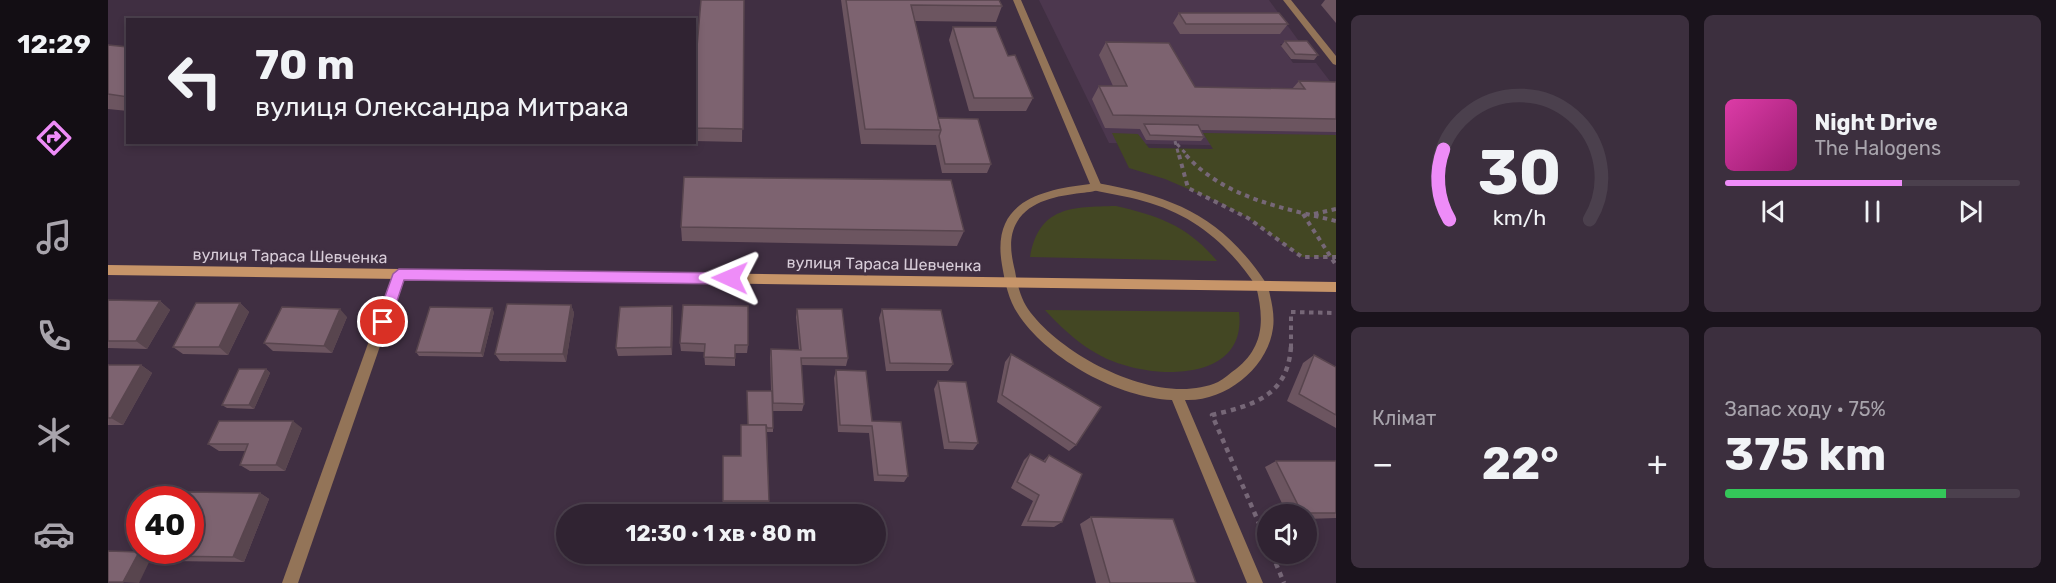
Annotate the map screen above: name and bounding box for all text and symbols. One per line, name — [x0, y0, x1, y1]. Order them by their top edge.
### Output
text: 12:29 — [17, 28, 91, 60]
text: 70 m — [255, 40, 355, 90]
icon: left — [156, 42, 234, 120]
text: вулиця Олександра Митрака — [255, 91, 629, 123]
text: Night Drive — [1815, 109, 1937, 136]
icon: directions — [33, 117, 75, 159]
text: The Halogens — [1815, 136, 1941, 160]
text: 30 — [1478, 137, 1562, 211]
icon: previous — [1757, 195, 1790, 228]
icon: pause — [1856, 195, 1889, 228]
icon: next — [1954, 195, 1987, 228]
text: km/h — [1493, 206, 1547, 231]
icon: music — [33, 216, 75, 258]
street label: вулиця Тараса Шевченка — [192, 245, 388, 267]
position arrow — [698, 246, 762, 310]
street label: вулиця Тараса Шевченка — [786, 253, 982, 275]
pin — [357, 296, 408, 347]
icon: arrive — [366, 305, 399, 338]
icon: phone — [33, 315, 75, 357]
text: Запас ходу · 75% — [1725, 397, 1886, 421]
text: Клімат — [1372, 406, 1436, 430]
icon: climate — [33, 414, 75, 456]
text: 375 km — [1725, 428, 1886, 481]
text: 22° — [1482, 437, 1559, 490]
text: − — [1372, 444, 1393, 483]
text: + — [1647, 444, 1667, 483]
speed limit sign: 40 — [126, 486, 204, 564]
map controls — [1257, 504, 1317, 564]
button: sound — [1257, 504, 1317, 564]
icon: car — [33, 513, 75, 555]
text: 12:30 · 1 хв · 80 m — [626, 520, 816, 547]

